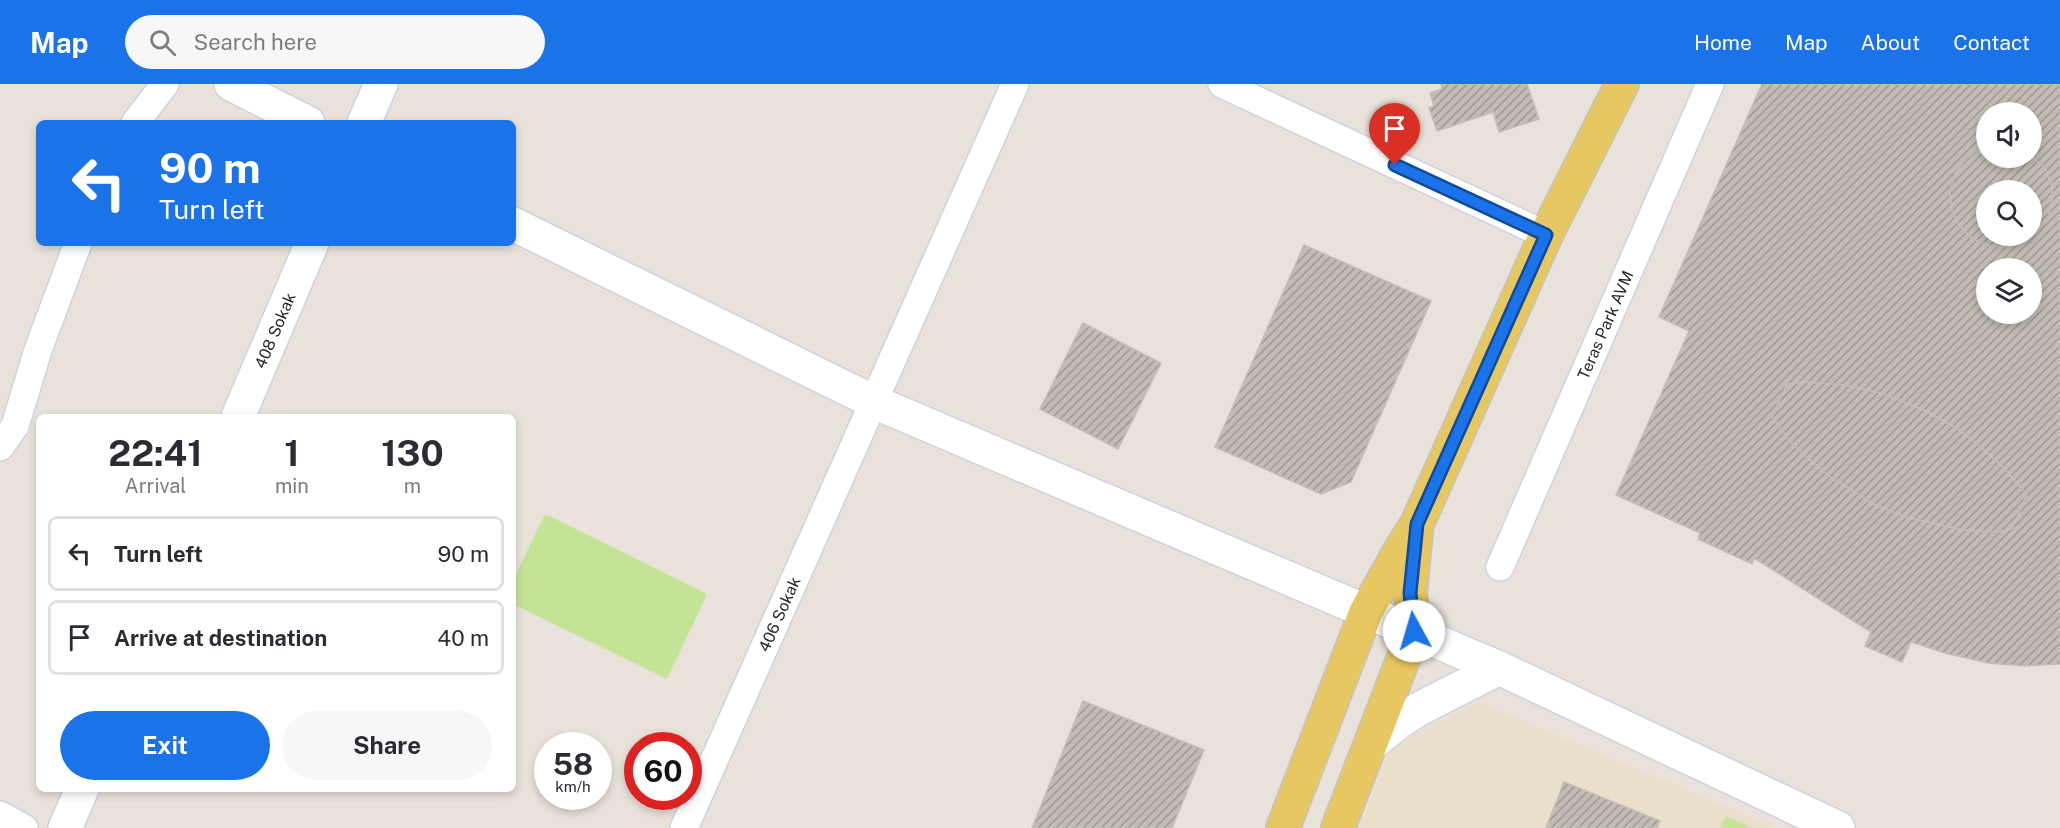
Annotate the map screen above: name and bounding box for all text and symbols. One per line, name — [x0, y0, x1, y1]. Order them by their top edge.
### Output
search box — [125, 15, 545, 69]
text: Map — [30, 26, 89, 59]
icon: search — [146, 26, 179, 59]
text: Search here — [194, 29, 317, 55]
text: Home — [1694, 30, 1752, 55]
text: Map — [1785, 30, 1828, 55]
text: About — [1861, 30, 1920, 55]
text: Contact — [1953, 30, 2030, 55]
map controls — [1976, 102, 2042, 324]
button: sound — [1976, 102, 2042, 168]
pin — [1369, 103, 1420, 165]
icon: arrive — [1378, 112, 1411, 145]
text: 90 m — [159, 143, 261, 192]
icon: left — [60, 144, 138, 222]
button: search — [1976, 180, 2042, 246]
text: Turn left — [159, 193, 265, 225]
button: layers — [1976, 258, 2042, 324]
street label: Teras Park AVM — [1574, 268, 1638, 382]
street label: 408 Sokak — [251, 290, 300, 371]
text: 22:41 — [108, 432, 203, 474]
text: 1 — [284, 432, 300, 474]
text: 130 — [381, 432, 444, 474]
text: Arrival — [125, 474, 186, 498]
text: min — [275, 474, 309, 498]
text: m — [404, 474, 421, 498]
icon: left — [63, 537, 96, 570]
text: Turn left — [114, 541, 203, 567]
text: 90 m — [438, 541, 489, 567]
street label: 406 Sokak — [755, 574, 805, 655]
position arrow — [1382, 599, 1446, 663]
icon: arrive — [63, 621, 96, 654]
text: Arrive at destination — [114, 625, 327, 651]
text: 40 m — [437, 625, 489, 651]
button: Exit — [60, 711, 270, 780]
button: Share — [282, 711, 492, 780]
speed limit sign: 60 — [624, 732, 702, 810]
text: 58 — [553, 746, 593, 782]
text: km/h — [555, 778, 591, 795]

